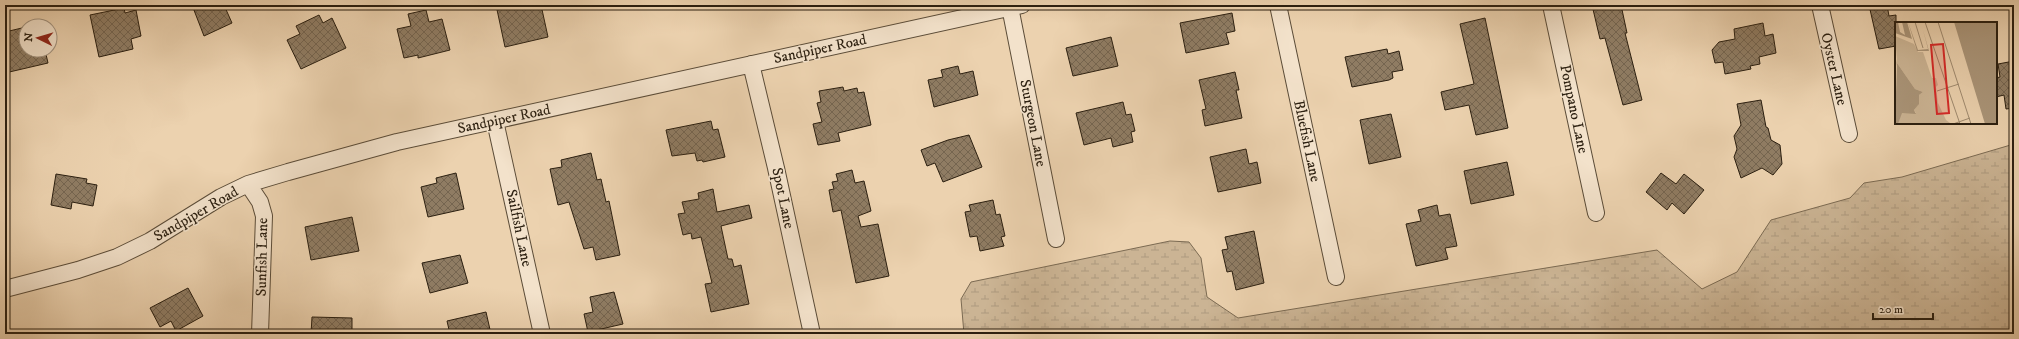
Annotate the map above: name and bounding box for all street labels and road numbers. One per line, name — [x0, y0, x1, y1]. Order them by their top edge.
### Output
street label: Sandpiper Road — [772, 30, 869, 68]
street label: Oyster Lane — [1816, 31, 1852, 107]
street label: Pompano Lane — [1555, 63, 1593, 155]
street label: Sturgeon Lane — [1015, 78, 1051, 168]
street label: Bluefish Lane — [1289, 98, 1325, 184]
street label: Sandpiper Road — [456, 100, 553, 138]
street label: Spot Lane — [767, 166, 799, 230]
street label: Sandpiper Road — [150, 182, 242, 246]
street label: Sailfish Lane — [502, 188, 536, 268]
street label: Sunfish Lane — [252, 217, 272, 297]

